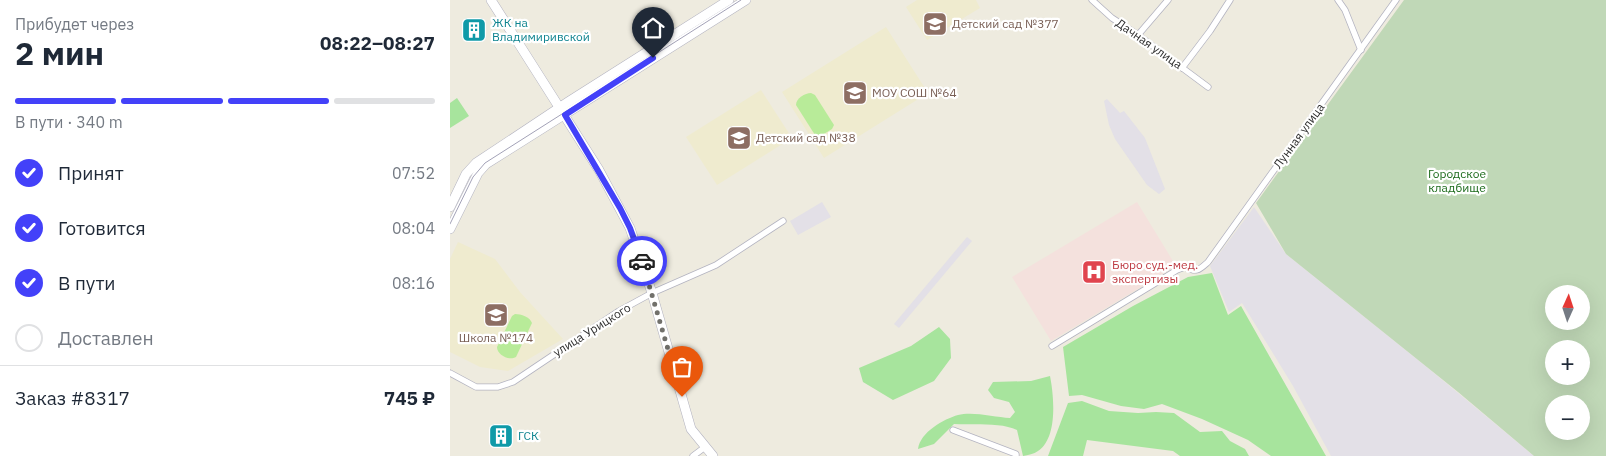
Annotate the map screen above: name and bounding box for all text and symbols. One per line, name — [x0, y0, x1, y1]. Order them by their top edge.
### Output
pin — [632, 7, 674, 58]
school or university icon: Детский сад №377 — [922, 11, 948, 37]
text: Прибудет через — [15, 14, 134, 34]
icon: home — [639, 14, 667, 42]
place label: ЖК на Владимиривской — [492, 15, 590, 44]
street label: Дачная улица — [1113, 15, 1186, 72]
place label: Детский сад №377 — [952, 16, 1059, 31]
building icon: ЖК на Владимиривской — [461, 17, 487, 43]
text: 08:22–08:27 — [320, 31, 435, 55]
text: 2 мин — [15, 32, 104, 74]
school or university icon: МОУ СОШ №64 — [842, 80, 868, 106]
place label: МОУ СОШ №64 — [872, 85, 957, 100]
street label: Лунная улица — [1270, 100, 1328, 171]
text: В пути · 340 m — [15, 112, 123, 132]
school or university icon: Детский сад №38 — [726, 125, 752, 151]
place label: Детский сад №38 — [756, 130, 856, 145]
icon: check — [15, 159, 43, 187]
text: Принят — [58, 161, 124, 185]
text: 07:52 — [392, 163, 435, 183]
park label: Городское кладбище — [1428, 166, 1486, 195]
icon: check — [15, 214, 43, 242]
text: Готовится — [58, 216, 146, 240]
text: 08:04 — [392, 218, 435, 238]
courier — [617, 236, 667, 286]
icon: car — [628, 247, 656, 275]
place label: Бюро суд.-мед. экспертизы — [1112, 257, 1198, 286]
hospital icon: Бюро суд.-мед. экспертизы — [1081, 259, 1107, 285]
icon: check — [15, 269, 43, 297]
text: В пути — [58, 271, 116, 295]
text: 08:16 — [392, 273, 435, 293]
north arrow — [1545, 285, 1590, 330]
map controls — [1545, 285, 1590, 440]
street label: улица Урицкого — [550, 300, 634, 359]
school or university icon: Школа №174 — [483, 302, 509, 328]
text: Доставлен — [58, 326, 154, 350]
place label: Школа №174 — [459, 330, 533, 345]
button: + — [1545, 340, 1590, 385]
pin — [661, 346, 703, 397]
icon: bag — [668, 353, 696, 381]
text: Заказ #8317 — [15, 386, 130, 410]
text: 745 ₽ — [384, 386, 435, 410]
button: − — [1545, 395, 1590, 440]
building icon: ГСК — [488, 423, 514, 449]
place label: ГСК — [518, 428, 539, 443]

